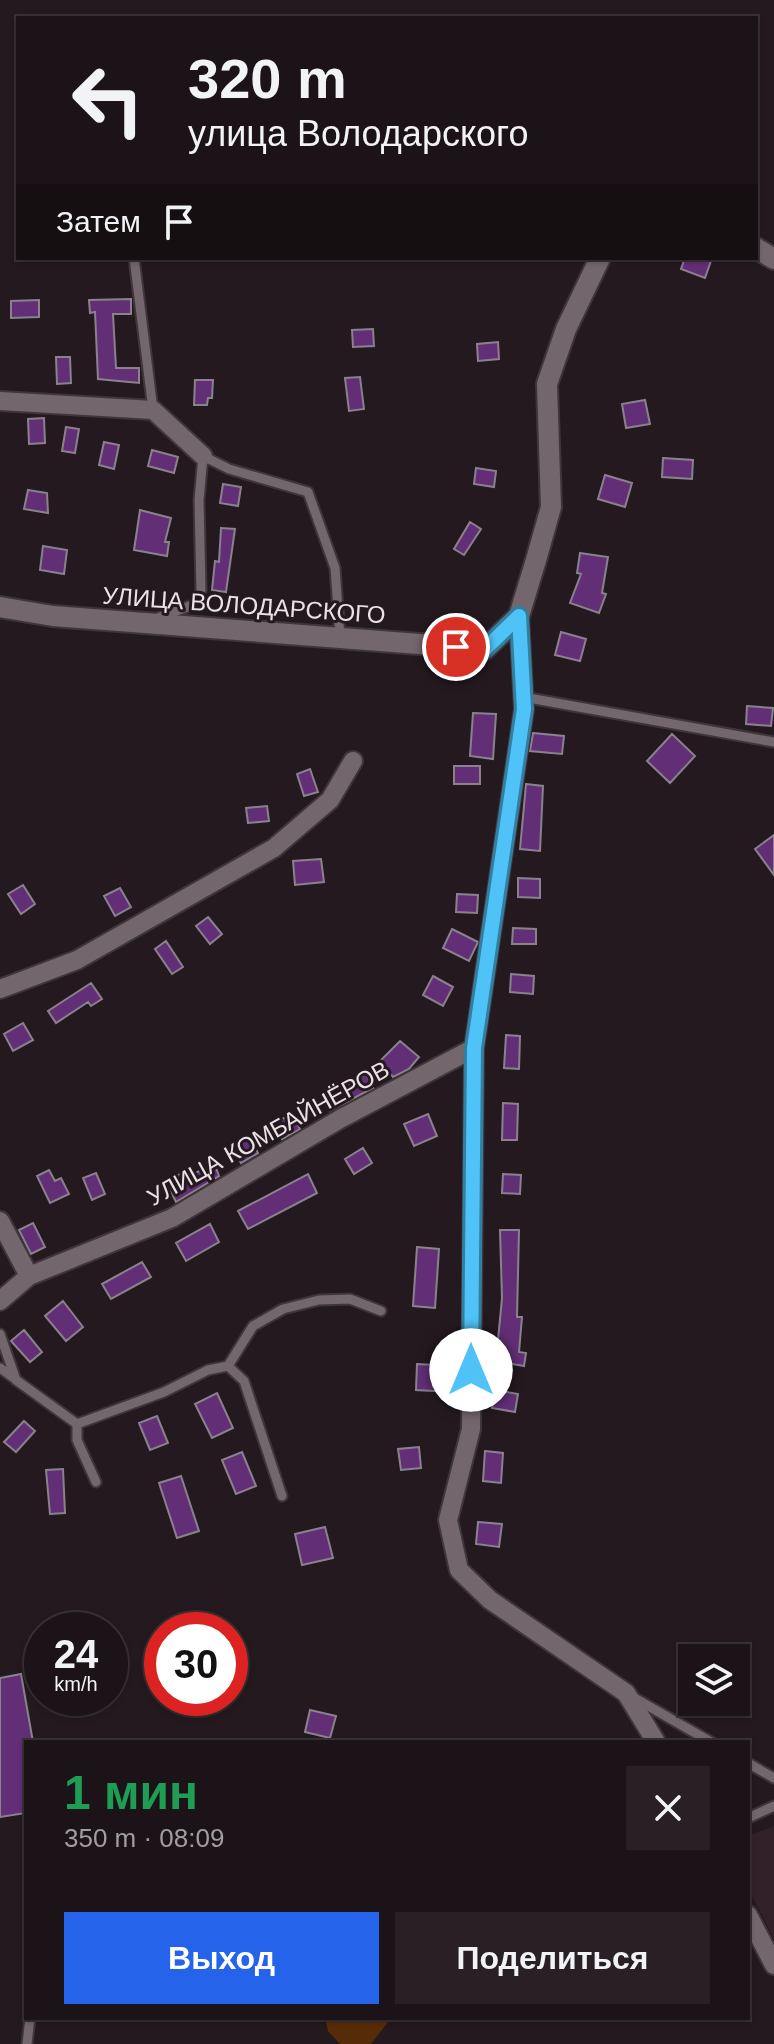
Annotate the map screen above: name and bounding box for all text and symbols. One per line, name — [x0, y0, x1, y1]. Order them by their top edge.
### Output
text: 320 m — [188, 47, 347, 110]
icon: left — [56, 48, 160, 152]
text: улица Володарского — [188, 113, 528, 154]
icon: arrive — [157, 200, 201, 244]
text: Затем — [56, 205, 141, 238]
street label: УЛИЦА ВОЛОДАРСКОГО — [102, 582, 386, 628]
pin — [422, 613, 490, 681]
icon: arrive — [434, 625, 478, 669]
street label: УЛИЦА КОМБАЙНЁРОВ — [142, 1055, 394, 1211]
position arrow — [429, 1328, 513, 1412]
speed limit sign: 30 — [144, 1612, 248, 1716]
text: 24 — [54, 1632, 98, 1676]
map controls — [678, 1644, 750, 1716]
button: layers — [678, 1644, 750, 1716]
text: km/h — [54, 1673, 98, 1695]
text: 1 мин — [64, 1766, 198, 1819]
button: close — [626, 1766, 710, 1850]
text: 350 m · 08:09 — [64, 1823, 224, 1853]
button: Выход — [64, 1912, 379, 2004]
button: Поделиться — [395, 1912, 710, 2004]

